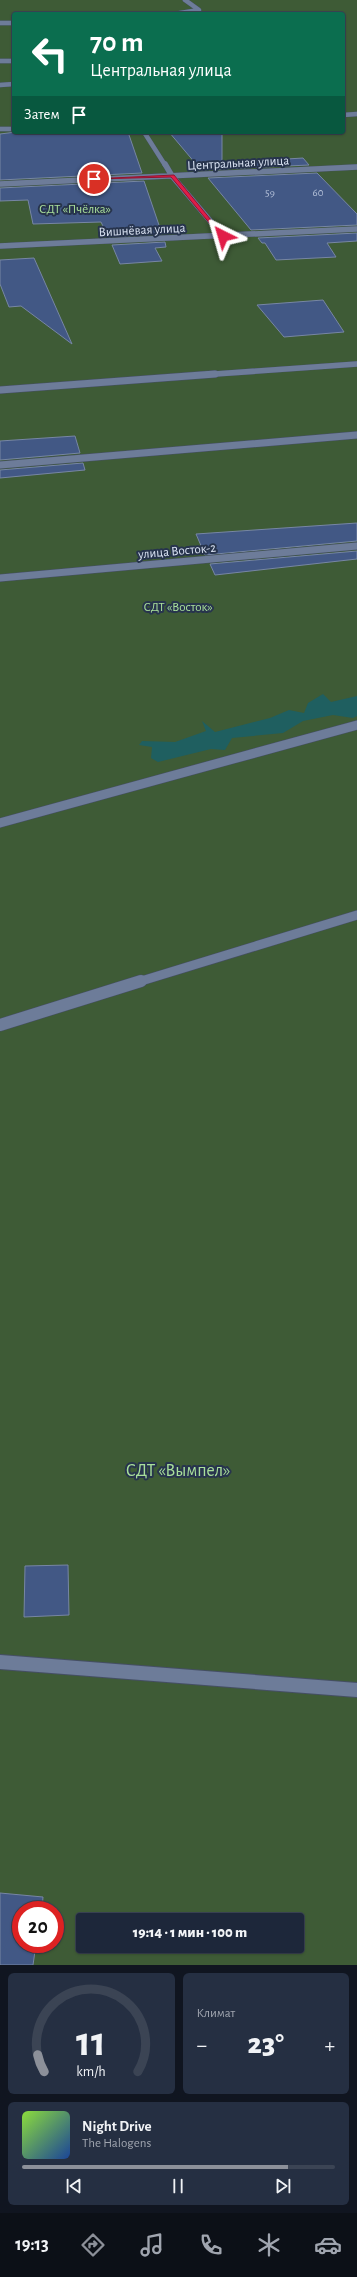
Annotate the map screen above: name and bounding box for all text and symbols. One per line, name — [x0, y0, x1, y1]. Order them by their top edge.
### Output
icon: left — [24, 28, 76, 80]
text: 70 m — [90, 29, 144, 57]
text: Центральная улица — [90, 62, 232, 80]
icon: arrive — [68, 104, 90, 126]
text: Затем — [24, 107, 60, 122]
street label: Центральная улица — [187, 154, 290, 173]
pin — [77, 162, 111, 196]
icon: arrive — [83, 168, 105, 190]
house number: 59 — [265, 187, 275, 198]
house number: 60 — [313, 187, 324, 198]
park label: СДТ «Пчёлка» — [39, 203, 111, 216]
position arrow — [202, 215, 244, 257]
street label: Вишнёвая улица — [98, 222, 186, 239]
street label: улица Восток-2 — [137, 542, 217, 561]
park label: СДТ «Восток» — [143, 601, 213, 614]
park label: СДТ «Вымпел» — [126, 1462, 230, 1480]
speed limit sign: 20 — [12, 1901, 64, 1953]
text: 19:14 · 1 мин · 100 m — [133, 1925, 247, 1940]
text: Климат — [197, 2007, 235, 2020]
text: 11 — [76, 2021, 106, 2062]
text: 23° — [248, 2029, 284, 2059]
text: − — [197, 2034, 207, 2056]
text: + — [324, 2034, 335, 2056]
text: km/h — [77, 2064, 106, 2078]
text: Night Drive — [82, 2119, 152, 2134]
text: The Halogens — [82, 2137, 151, 2150]
icon: previous — [63, 2175, 85, 2197]
icon: pause — [167, 2175, 189, 2197]
icon: next — [272, 2175, 294, 2197]
icon: directions — [79, 2231, 107, 2259]
icon: music — [138, 2231, 166, 2259]
icon: phone — [197, 2231, 225, 2259]
icon: climate — [255, 2231, 283, 2259]
icon: car — [314, 2231, 342, 2259]
text: 19:13 — [15, 2236, 49, 2254]

